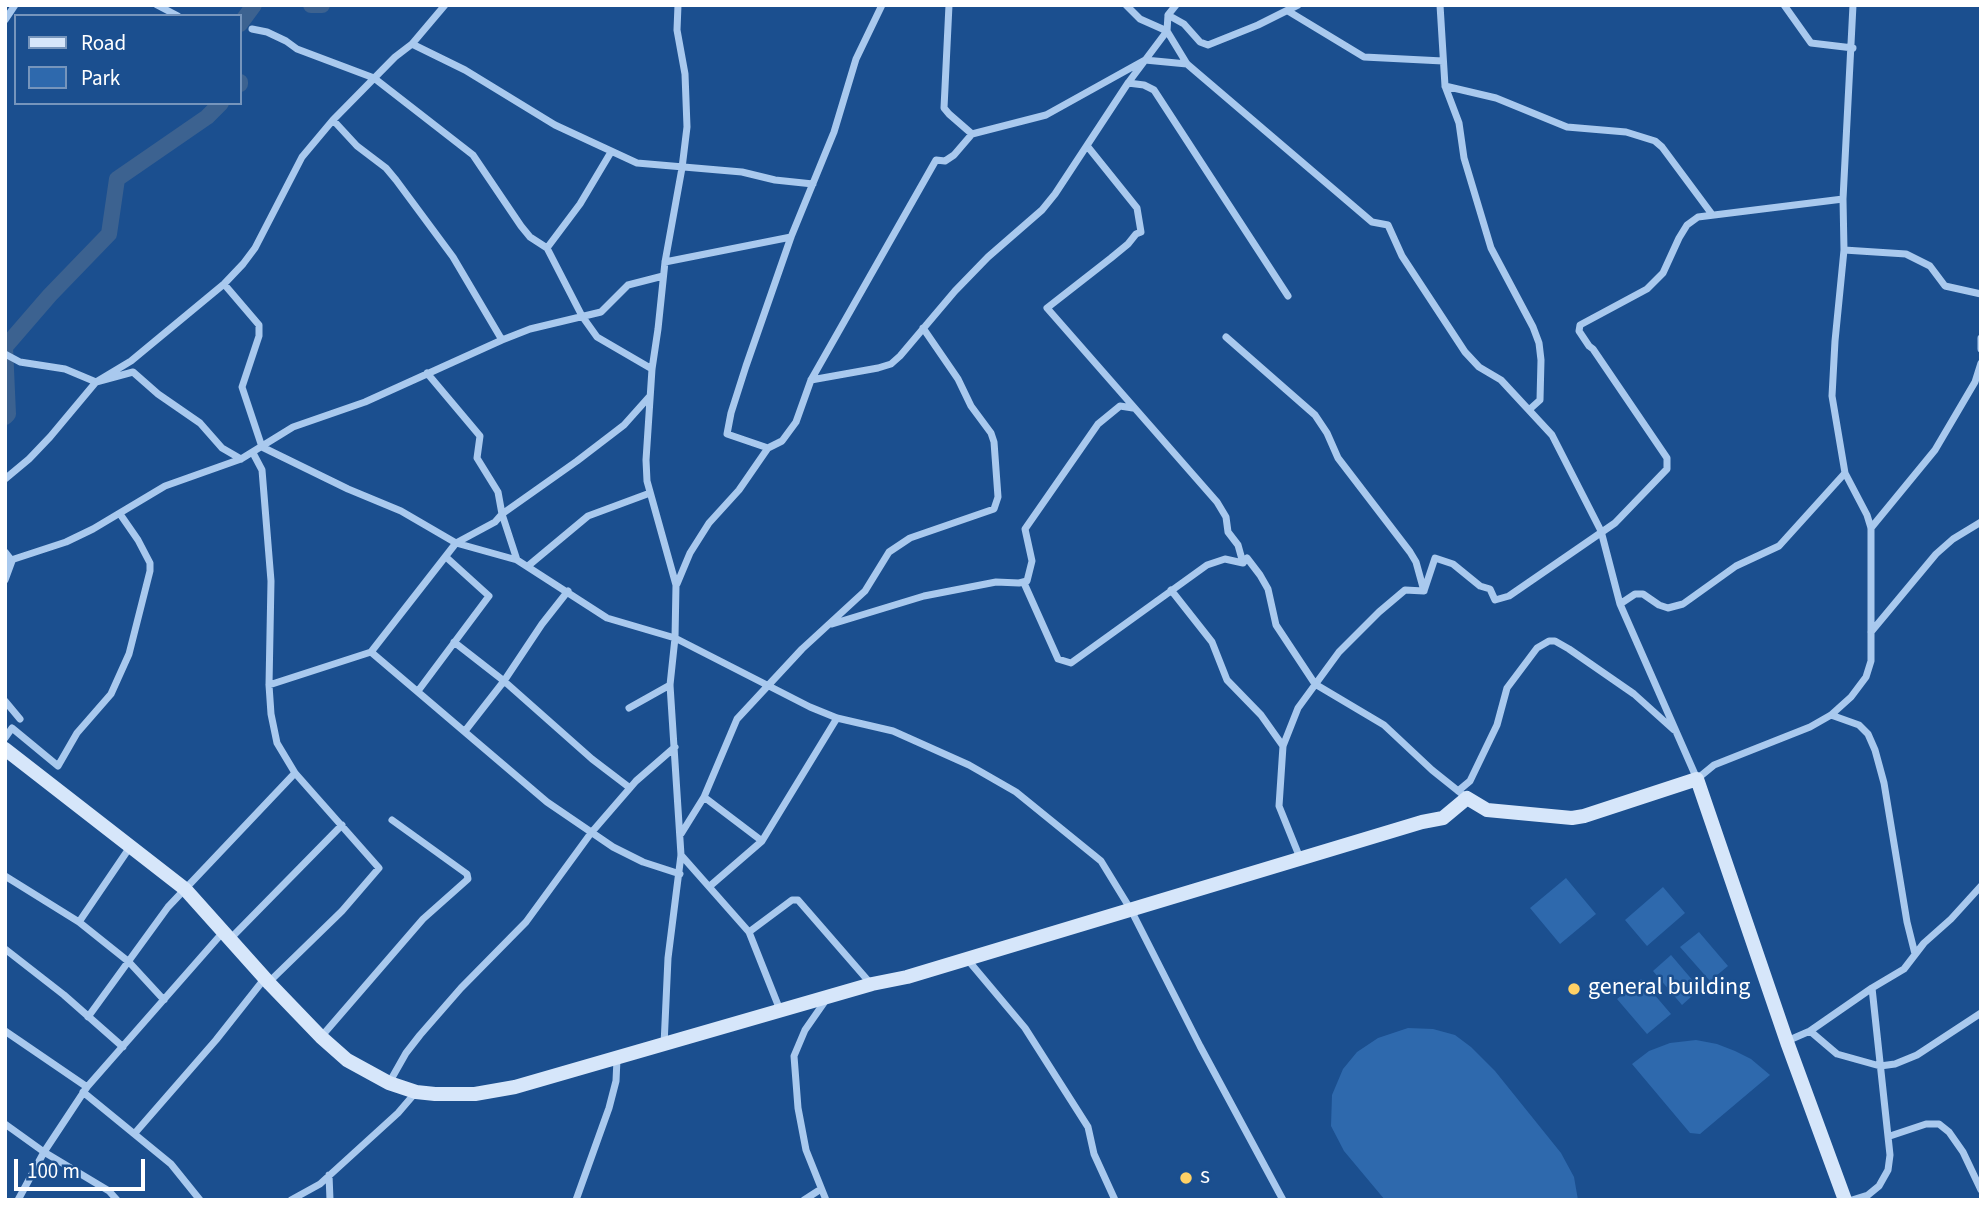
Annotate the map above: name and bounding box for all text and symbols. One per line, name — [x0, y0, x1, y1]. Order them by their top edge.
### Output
legend — [14, 14, 242, 105]
text: Road — [81, 28, 126, 58]
text: Park — [81, 63, 120, 93]
place label: general building — [1588, 975, 1750, 1003]
marker: general building — [1566, 981, 1582, 997]
scale bar — [18, 1146, 149, 1190]
text: 100 m — [27, 1156, 80, 1186]
place label: s — [1200, 1164, 1210, 1192]
marker: s — [1178, 1170, 1194, 1186]

